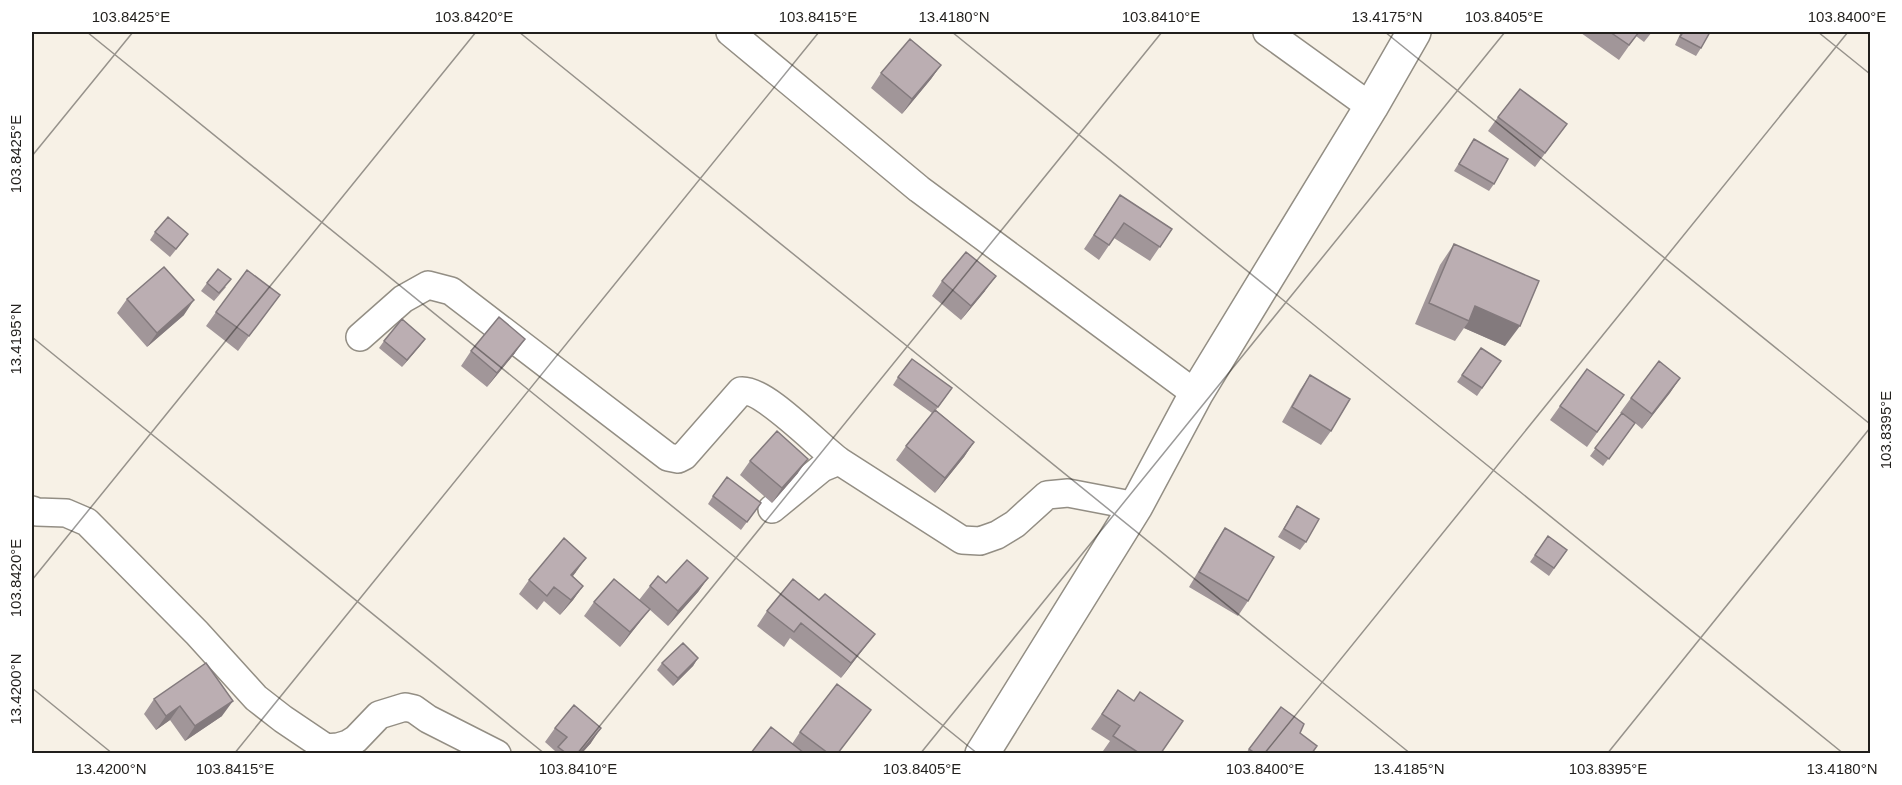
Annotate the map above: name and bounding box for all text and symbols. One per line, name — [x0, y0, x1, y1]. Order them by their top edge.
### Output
text: 103.8425°E — [92, 8, 170, 25]
text: 103.8420°E — [435, 8, 513, 25]
text: 103.8415°E — [779, 8, 857, 25]
text: 13.4180°N — [918, 8, 990, 25]
text: 103.8410°E — [1122, 8, 1200, 25]
text: 13.4175°N — [1351, 8, 1423, 25]
text: 103.8405°E — [1465, 8, 1543, 25]
text: 103.8400°E — [1808, 8, 1886, 25]
text: 103.8425°E — [7, 115, 24, 193]
text: 13.4195°N — [7, 303, 24, 375]
text: 103.8395°E — [1877, 391, 1894, 469]
text: 103.8420°E — [7, 539, 24, 617]
text: 13.4200°N — [7, 653, 24, 725]
text: 13.4200°N — [75, 760, 147, 777]
text: 103.8415°E — [196, 760, 274, 777]
text: 103.8410°E — [539, 760, 617, 777]
text: 103.8405°E — [883, 760, 961, 777]
text: 103.8400°E — [1226, 760, 1304, 777]
text: 13.4185°N — [1373, 760, 1445, 777]
text: 103.8395°E — [1569, 760, 1647, 777]
text: 13.4180°N — [1806, 760, 1878, 777]

